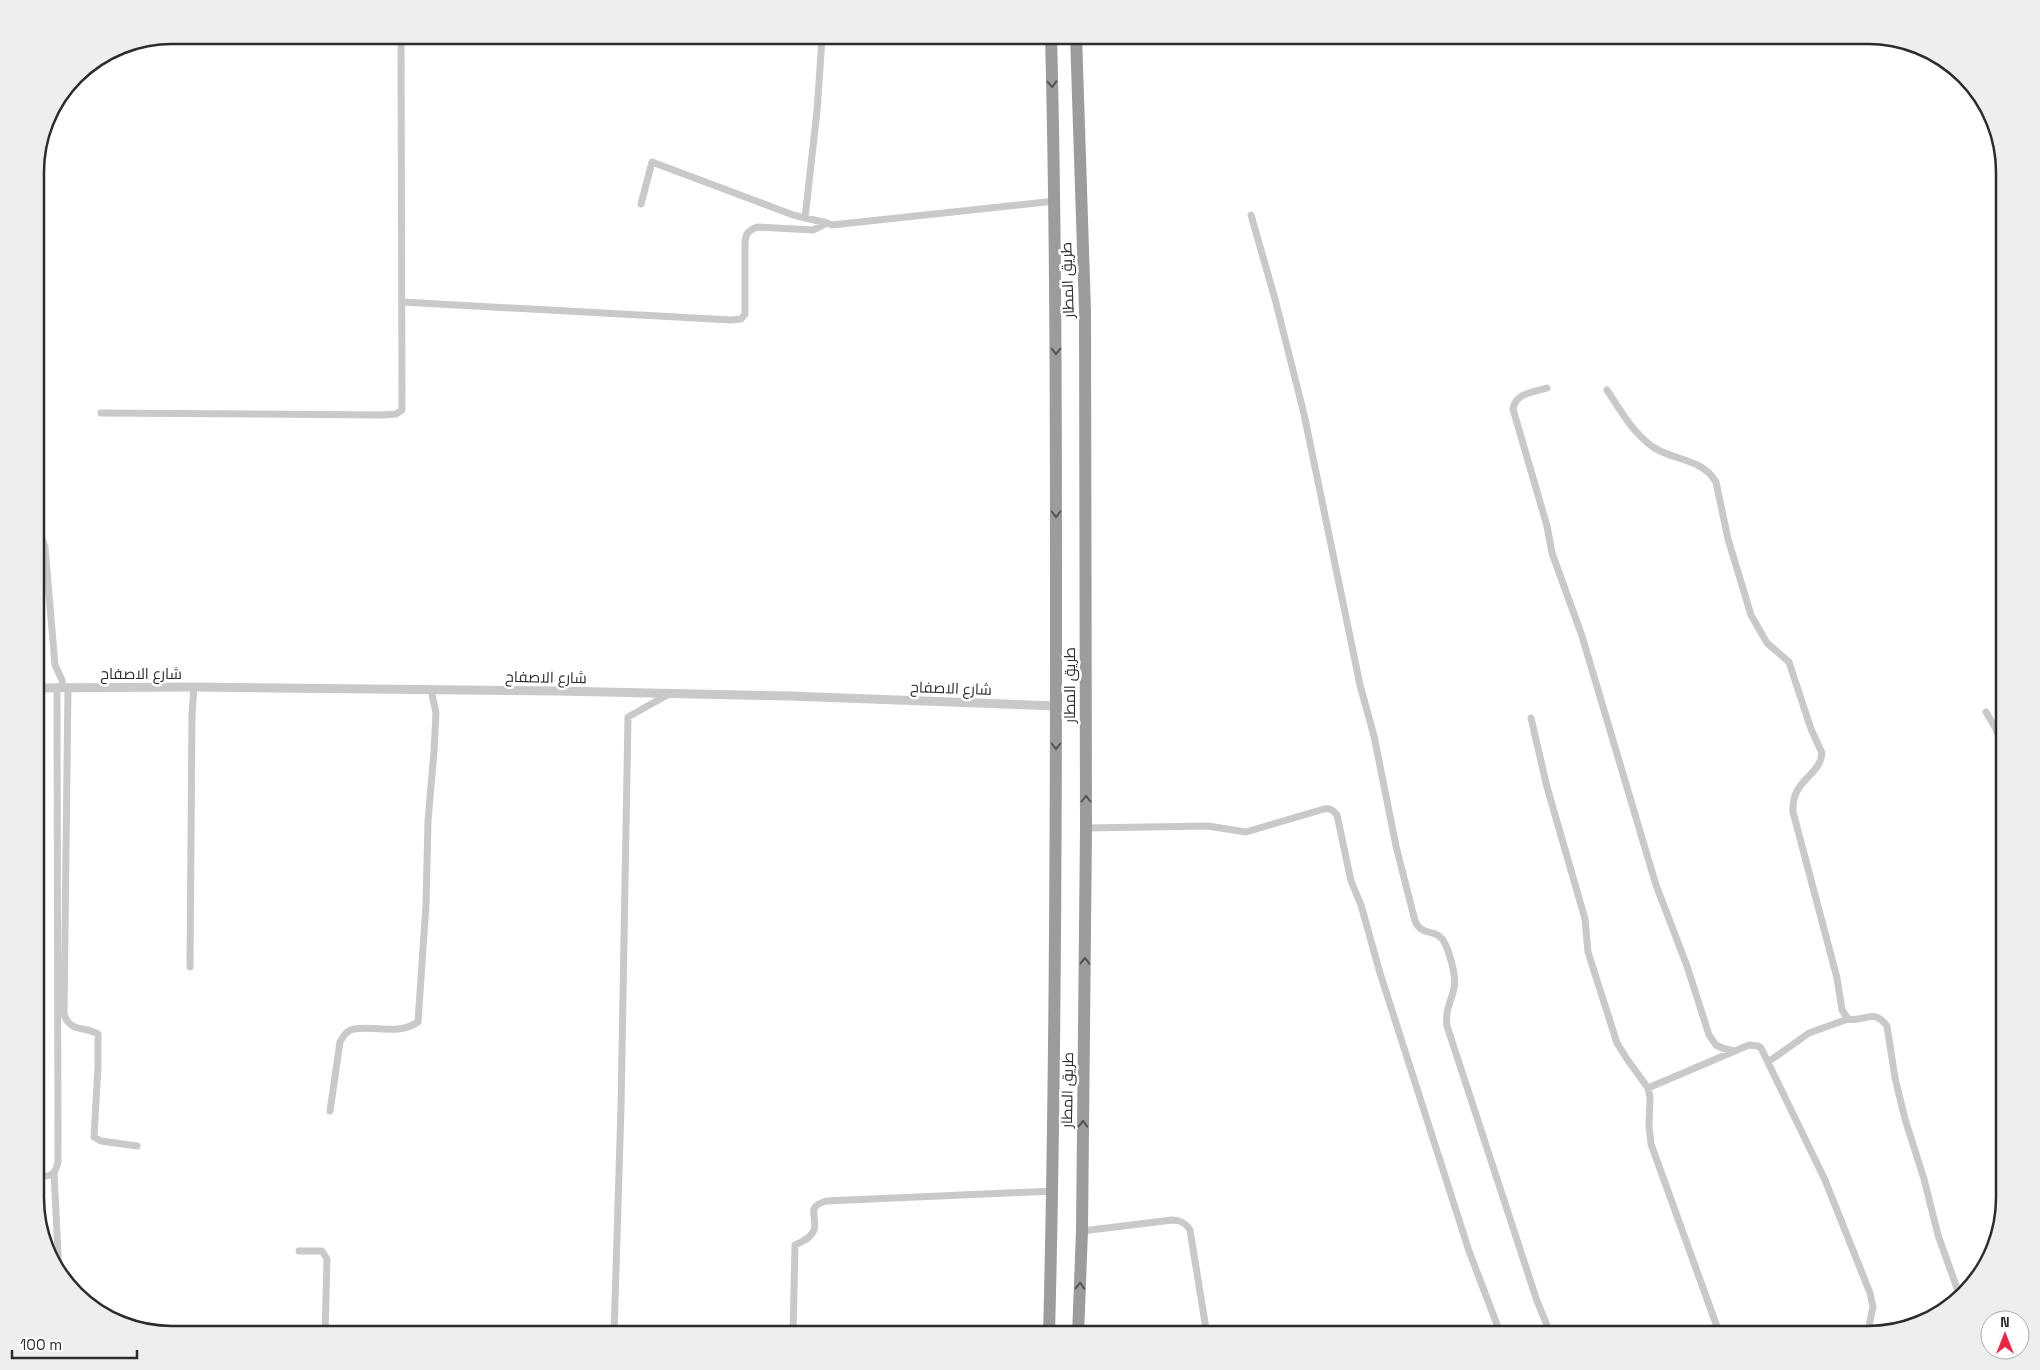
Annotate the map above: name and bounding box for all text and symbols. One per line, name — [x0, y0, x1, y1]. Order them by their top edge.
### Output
one-way arrow — [1047, 80, 1057, 88]
street label: طريق المطار — [1056, 242, 1079, 319]
one-way arrow — [1051, 348, 1061, 355]
one-way arrow — [1051, 510, 1061, 518]
street label: طريق المطار — [1060, 647, 1080, 724]
street label: شارع الاصفاح — [100, 664, 182, 685]
street label: شارع الاصفاح — [505, 667, 587, 689]
street label: شارع الاصفاح — [910, 677, 992, 701]
one-way arrow — [1051, 742, 1061, 750]
one-way arrow — [1081, 795, 1091, 802]
one-way arrow — [1080, 957, 1090, 965]
street label: طريق المطار — [1057, 1052, 1078, 1129]
one-way arrow — [1078, 1120, 1088, 1128]
one-way arrow — [1075, 1282, 1086, 1290]
north arrow — [1980, 1310, 2030, 1360]
text: N — [2000, 1313, 2010, 1331]
scale bar — [12, 1328, 138, 1360]
text: 100 m — [20, 1335, 62, 1354]

